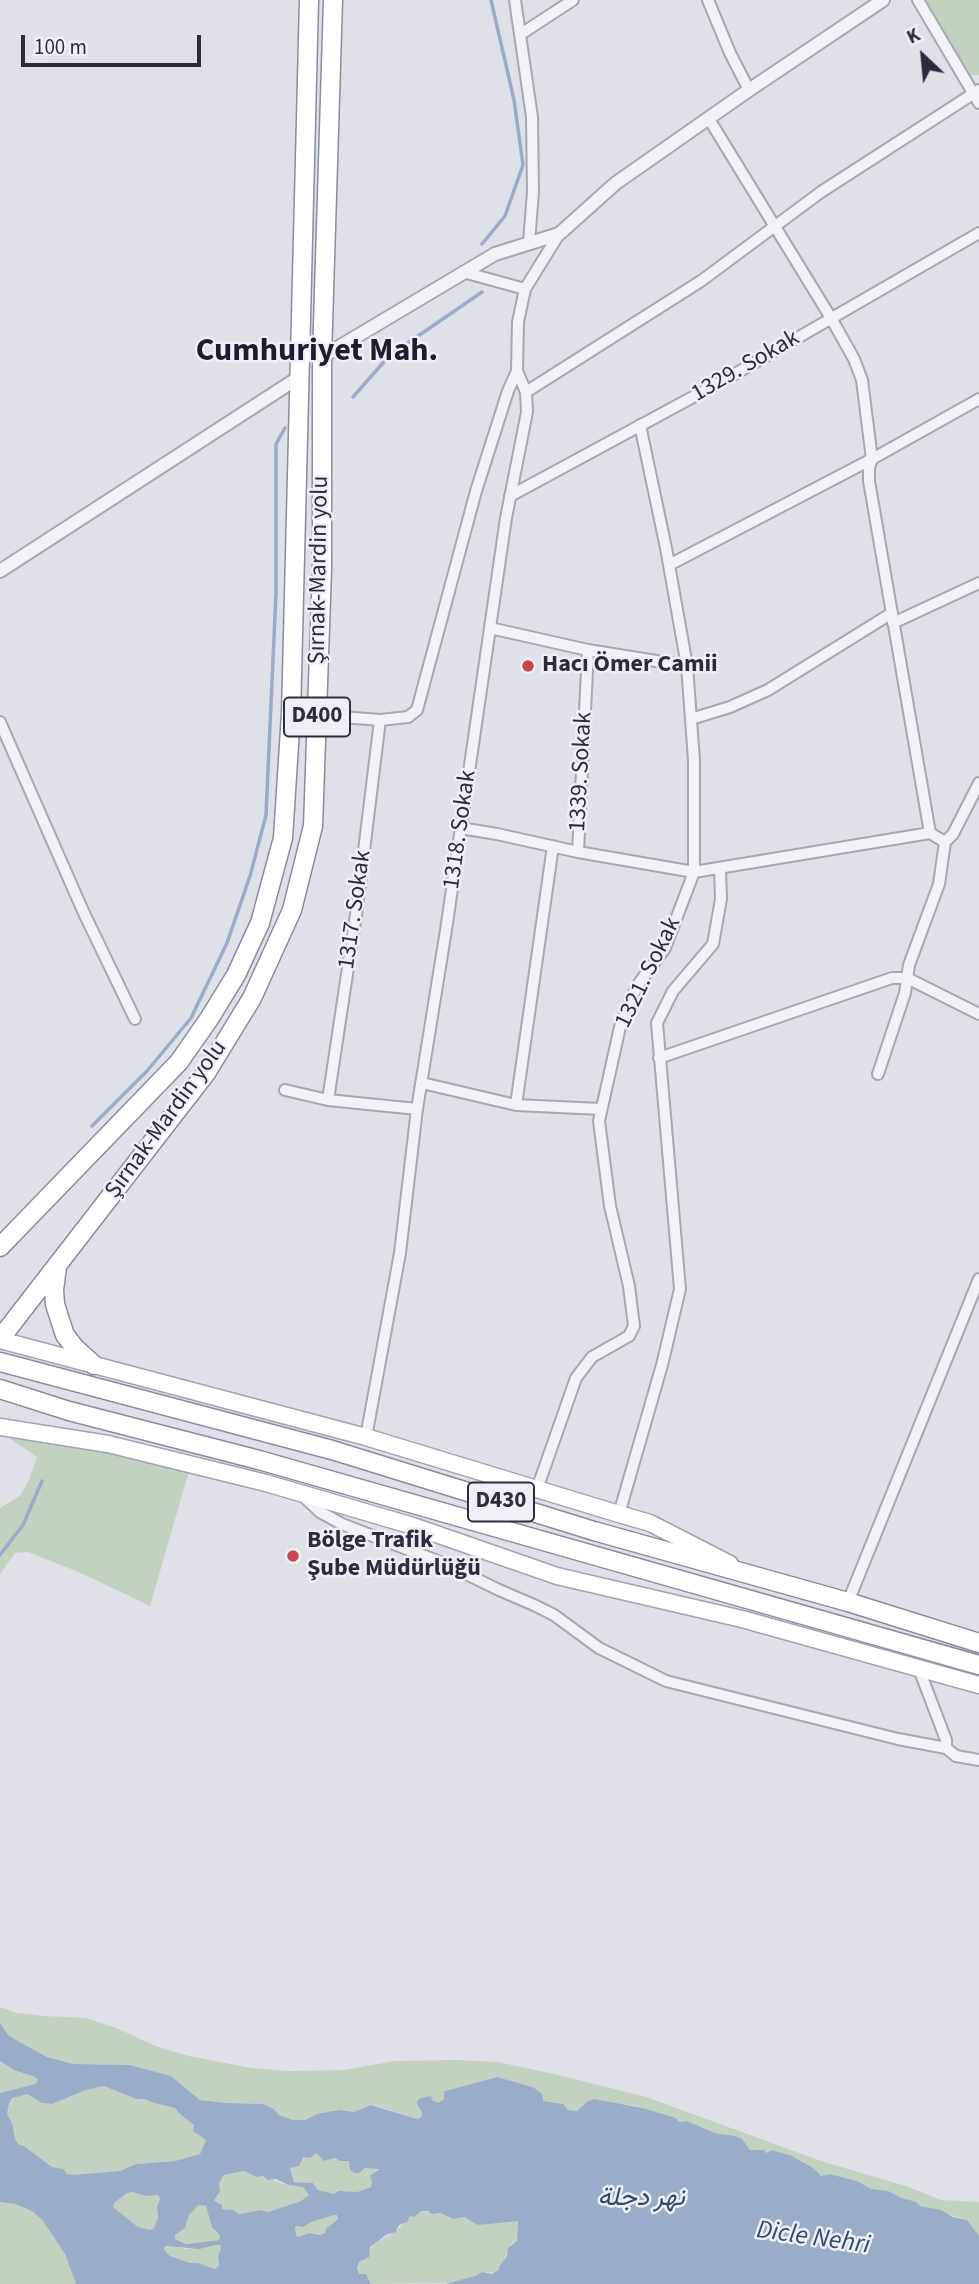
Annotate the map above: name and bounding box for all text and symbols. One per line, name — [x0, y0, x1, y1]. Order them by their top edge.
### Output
scale bar — [24, 21, 205, 65]
north arrow — [888, 21, 958, 91]
text: K — [902, 22, 925, 51]
text: 100 m — [34, 32, 87, 62]
street label: 1329. Sokak — [687, 325, 805, 409]
district label: Cumhuriyet Mah. — [196, 334, 438, 372]
street label: Şırnak-Mardin yolu — [304, 475, 336, 665]
place label: Hacı Ömer Camii — [542, 652, 718, 680]
marker: Hacı Ömer Camii — [520, 658, 536, 674]
road number: D400 — [284, 698, 350, 736]
street label: 1339. Sokak — [564, 711, 600, 833]
street label: 1318. Sokak — [438, 769, 484, 891]
street label: 1317. Sokak — [333, 849, 379, 971]
street label: 1321. Sokak — [610, 913, 688, 1033]
street label: Şırnak-Mardin yolu — [100, 1035, 234, 1205]
road number: D430 — [468, 1483, 534, 1522]
place label: Bölge Trafik Şube Müdürlüğü — [307, 1528, 481, 1584]
marker: Bölge Trafik Şube Müdürlüğü — [285, 1548, 301, 1564]
water label: نهر دجلة — [597, 2183, 685, 2215]
water label: Dicle Nehri — [754, 2216, 872, 2262]

